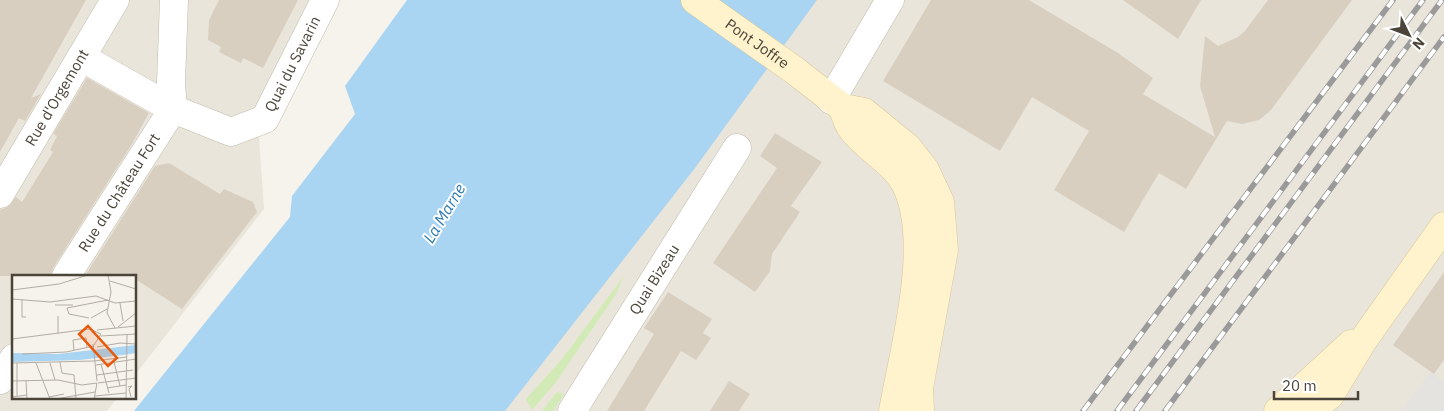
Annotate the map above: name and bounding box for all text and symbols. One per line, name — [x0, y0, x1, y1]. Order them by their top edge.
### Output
north arrow — [1384, 10, 1434, 60]
street label: Quai du Savarin — [260, 13, 324, 115]
street label: Pont Joffre — [722, 14, 793, 73]
text: N — [1409, 34, 1429, 53]
street label: Rue d'Orgemont — [21, 46, 93, 149]
street label: Rue du Château Fort — [74, 129, 164, 255]
water label: La Marne — [419, 180, 469, 246]
street label: Quai Bizeau — [625, 241, 683, 318]
inset map — [12, 275, 136, 398]
scale bar — [1274, 368, 1358, 400]
text: 20 m — [1282, 376, 1317, 395]

